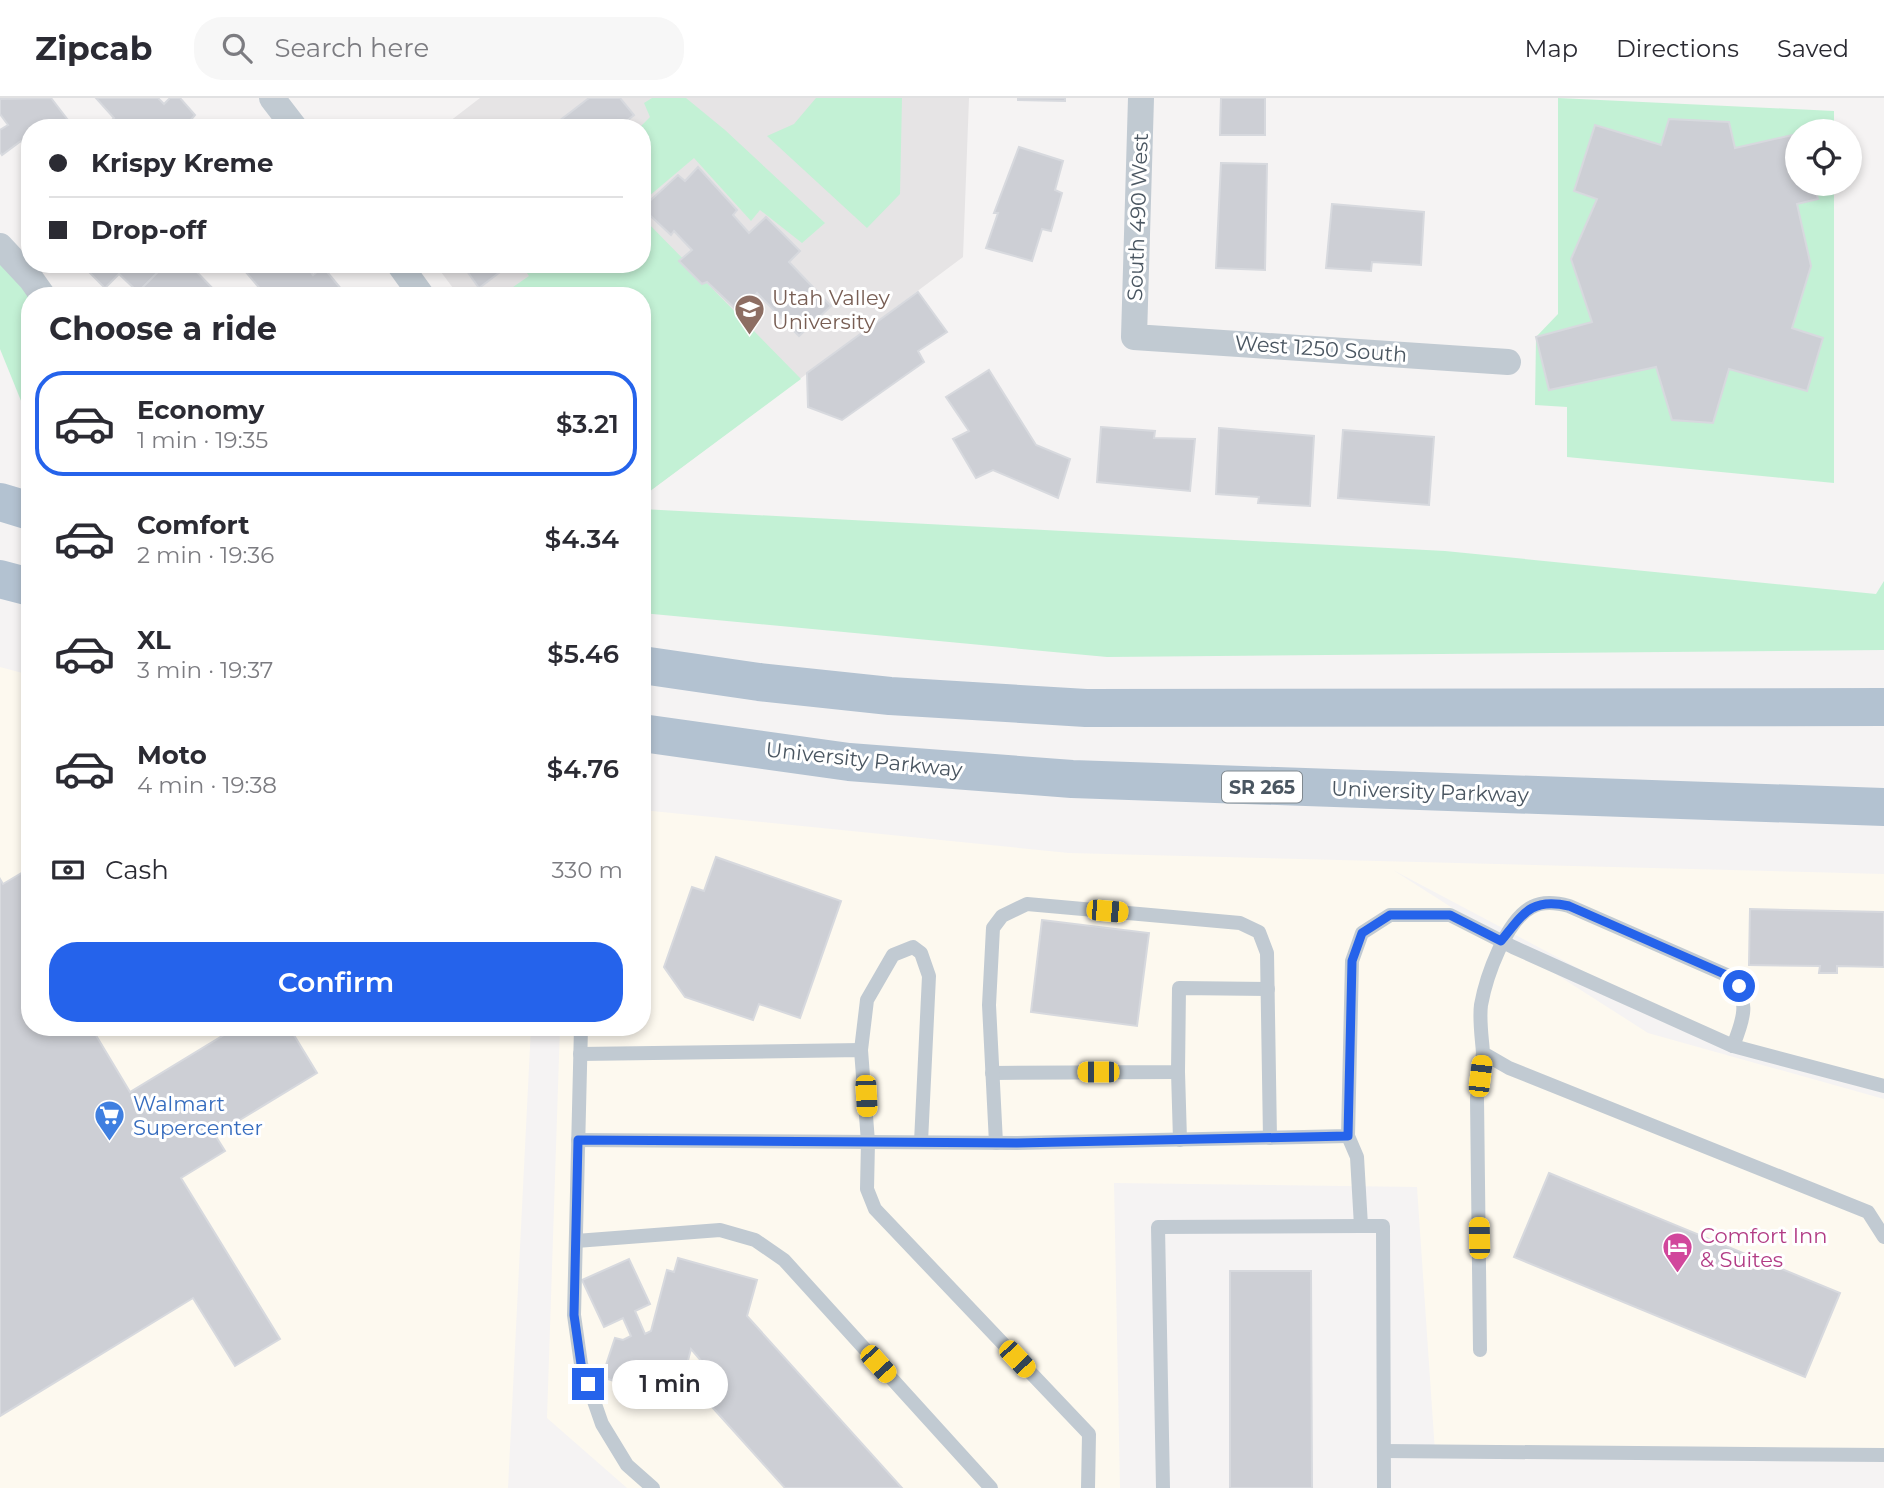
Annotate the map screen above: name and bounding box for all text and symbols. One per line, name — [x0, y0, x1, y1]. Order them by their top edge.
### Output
search box — [194, 17, 684, 80]
text: Zipcab — [35, 28, 152, 68]
icon: search — [218, 29, 256, 67]
text: Search here — [274, 32, 429, 64]
text: Map — [1525, 34, 1578, 63]
text: Directions — [1616, 34, 1739, 63]
text: Saved — [1777, 34, 1849, 63]
map controls — [1785, 119, 1862, 196]
button: locate — [1785, 119, 1862, 196]
street label: South 490 West — [1122, 133, 1153, 301]
text: Krispy Kreme — [91, 147, 273, 179]
text: Drop-off — [91, 214, 206, 246]
place label: Utah Valley University — [772, 285, 891, 334]
school or university icon: Utah Valley University — [732, 293, 766, 337]
text: Choose a ride — [49, 309, 277, 348]
street label: West 1250 South — [1234, 330, 1408, 367]
icon: car — [53, 392, 116, 455]
text: Economy — [137, 394, 264, 426]
text: $3.21 — [556, 408, 619, 440]
text: 1 min · 19:35 — [137, 426, 268, 454]
icon: car — [53, 507, 116, 570]
text: Comfort — [137, 509, 249, 541]
text: $4.34 — [545, 523, 619, 555]
text: 2 min · 19:36 — [137, 541, 274, 569]
icon: car — [53, 622, 116, 685]
text: XL — [137, 624, 171, 656]
text: $5.46 — [547, 638, 619, 670]
text: 3 min · 19:37 — [137, 656, 273, 684]
icon: car — [53, 737, 116, 800]
street label: University Parkway — [764, 737, 964, 782]
text: Moto — [137, 739, 207, 771]
text: $4.76 — [547, 753, 619, 785]
text: 4 min · 19:38 — [137, 771, 277, 799]
road number: SR 265 — [1222, 772, 1302, 802]
street label: University Parkway — [1331, 776, 1530, 807]
icon: cash — [49, 851, 87, 889]
text: Cash — [105, 854, 169, 886]
text: 330 m — [552, 856, 623, 884]
car — [1086, 899, 1129, 923]
button: Confirm — [49, 942, 623, 1022]
route start — [1723, 970, 1755, 1002]
car — [1468, 1054, 1493, 1098]
car — [1078, 1062, 1120, 1083]
car — [855, 1074, 878, 1118]
place label: Walmart Supercenter — [133, 1091, 263, 1140]
supermarket icon: Walmart Supercenter — [93, 1099, 127, 1143]
car — [1469, 1217, 1490, 1259]
place label: Comfort Inn & Suites — [1700, 1223, 1827, 1272]
hotel icon: Comfort Inn & Suites — [1660, 1231, 1694, 1275]
car — [995, 1336, 1040, 1382]
car — [857, 1341, 900, 1387]
callout: 1 min — [612, 1360, 728, 1408]
route end — [572, 1368, 604, 1400]
text: 1 min — [639, 1370, 701, 1398]

